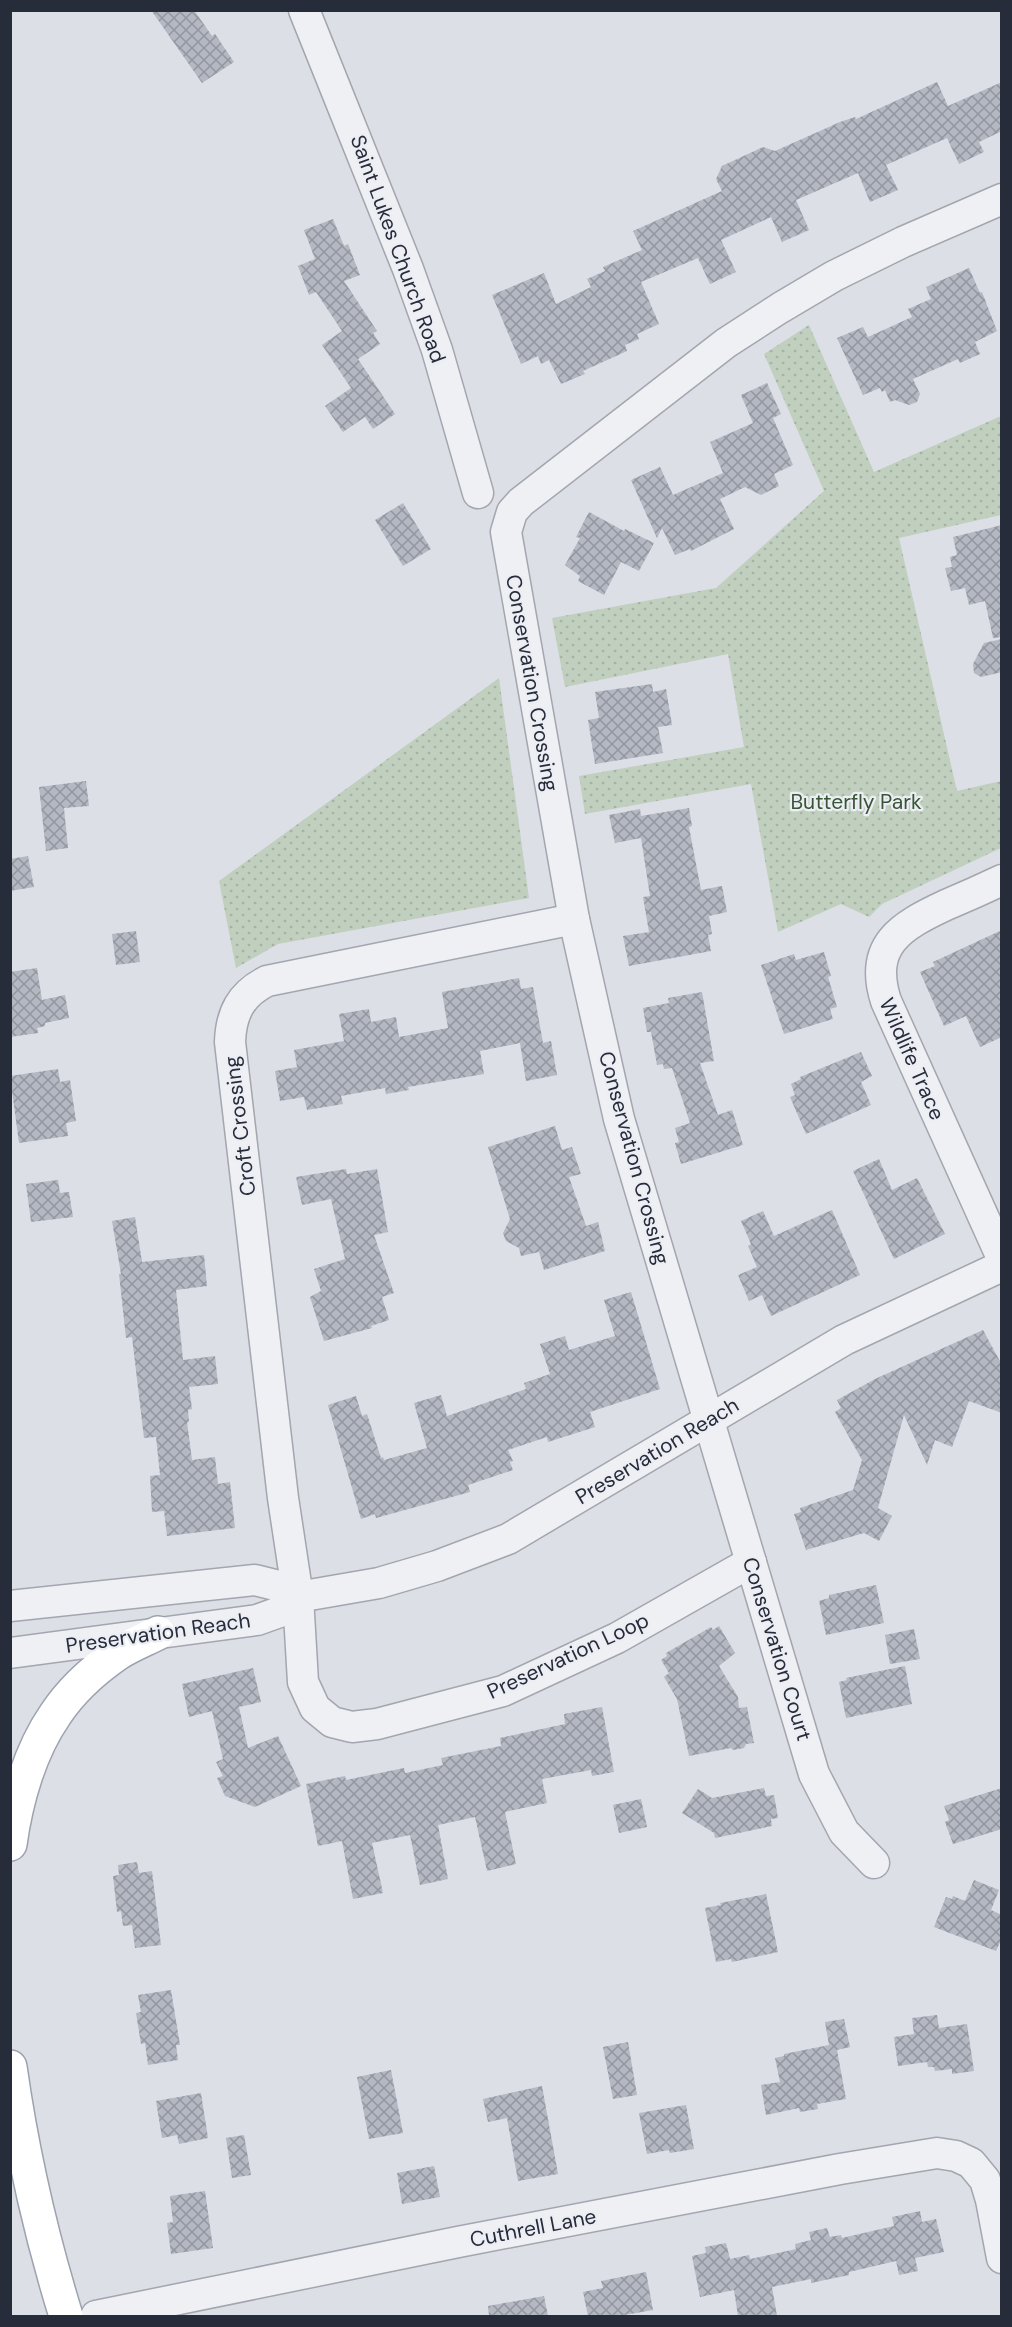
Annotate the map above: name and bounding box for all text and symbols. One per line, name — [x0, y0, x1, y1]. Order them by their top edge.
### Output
street label: Saint Lukes Church Road — [344, 131, 452, 367]
street label: Conservation Crossing — [499, 572, 565, 794]
park label: Butterfly Park — [790, 788, 922, 816]
street label: Wildlife Trace — [873, 994, 951, 1125]
street label: Conservation Crossing — [592, 1048, 676, 1268]
street label: Croft Crossing — [218, 1054, 262, 1197]
street label: Preservation Reach — [570, 1391, 744, 1511]
street label: Conservation Court — [736, 1554, 818, 1744]
street label: Preservation Reach — [64, 1606, 252, 1660]
street label: Preservation Loop — [483, 1606, 653, 1706]
street label: Cuthrell Lane — [467, 2202, 599, 2254]

